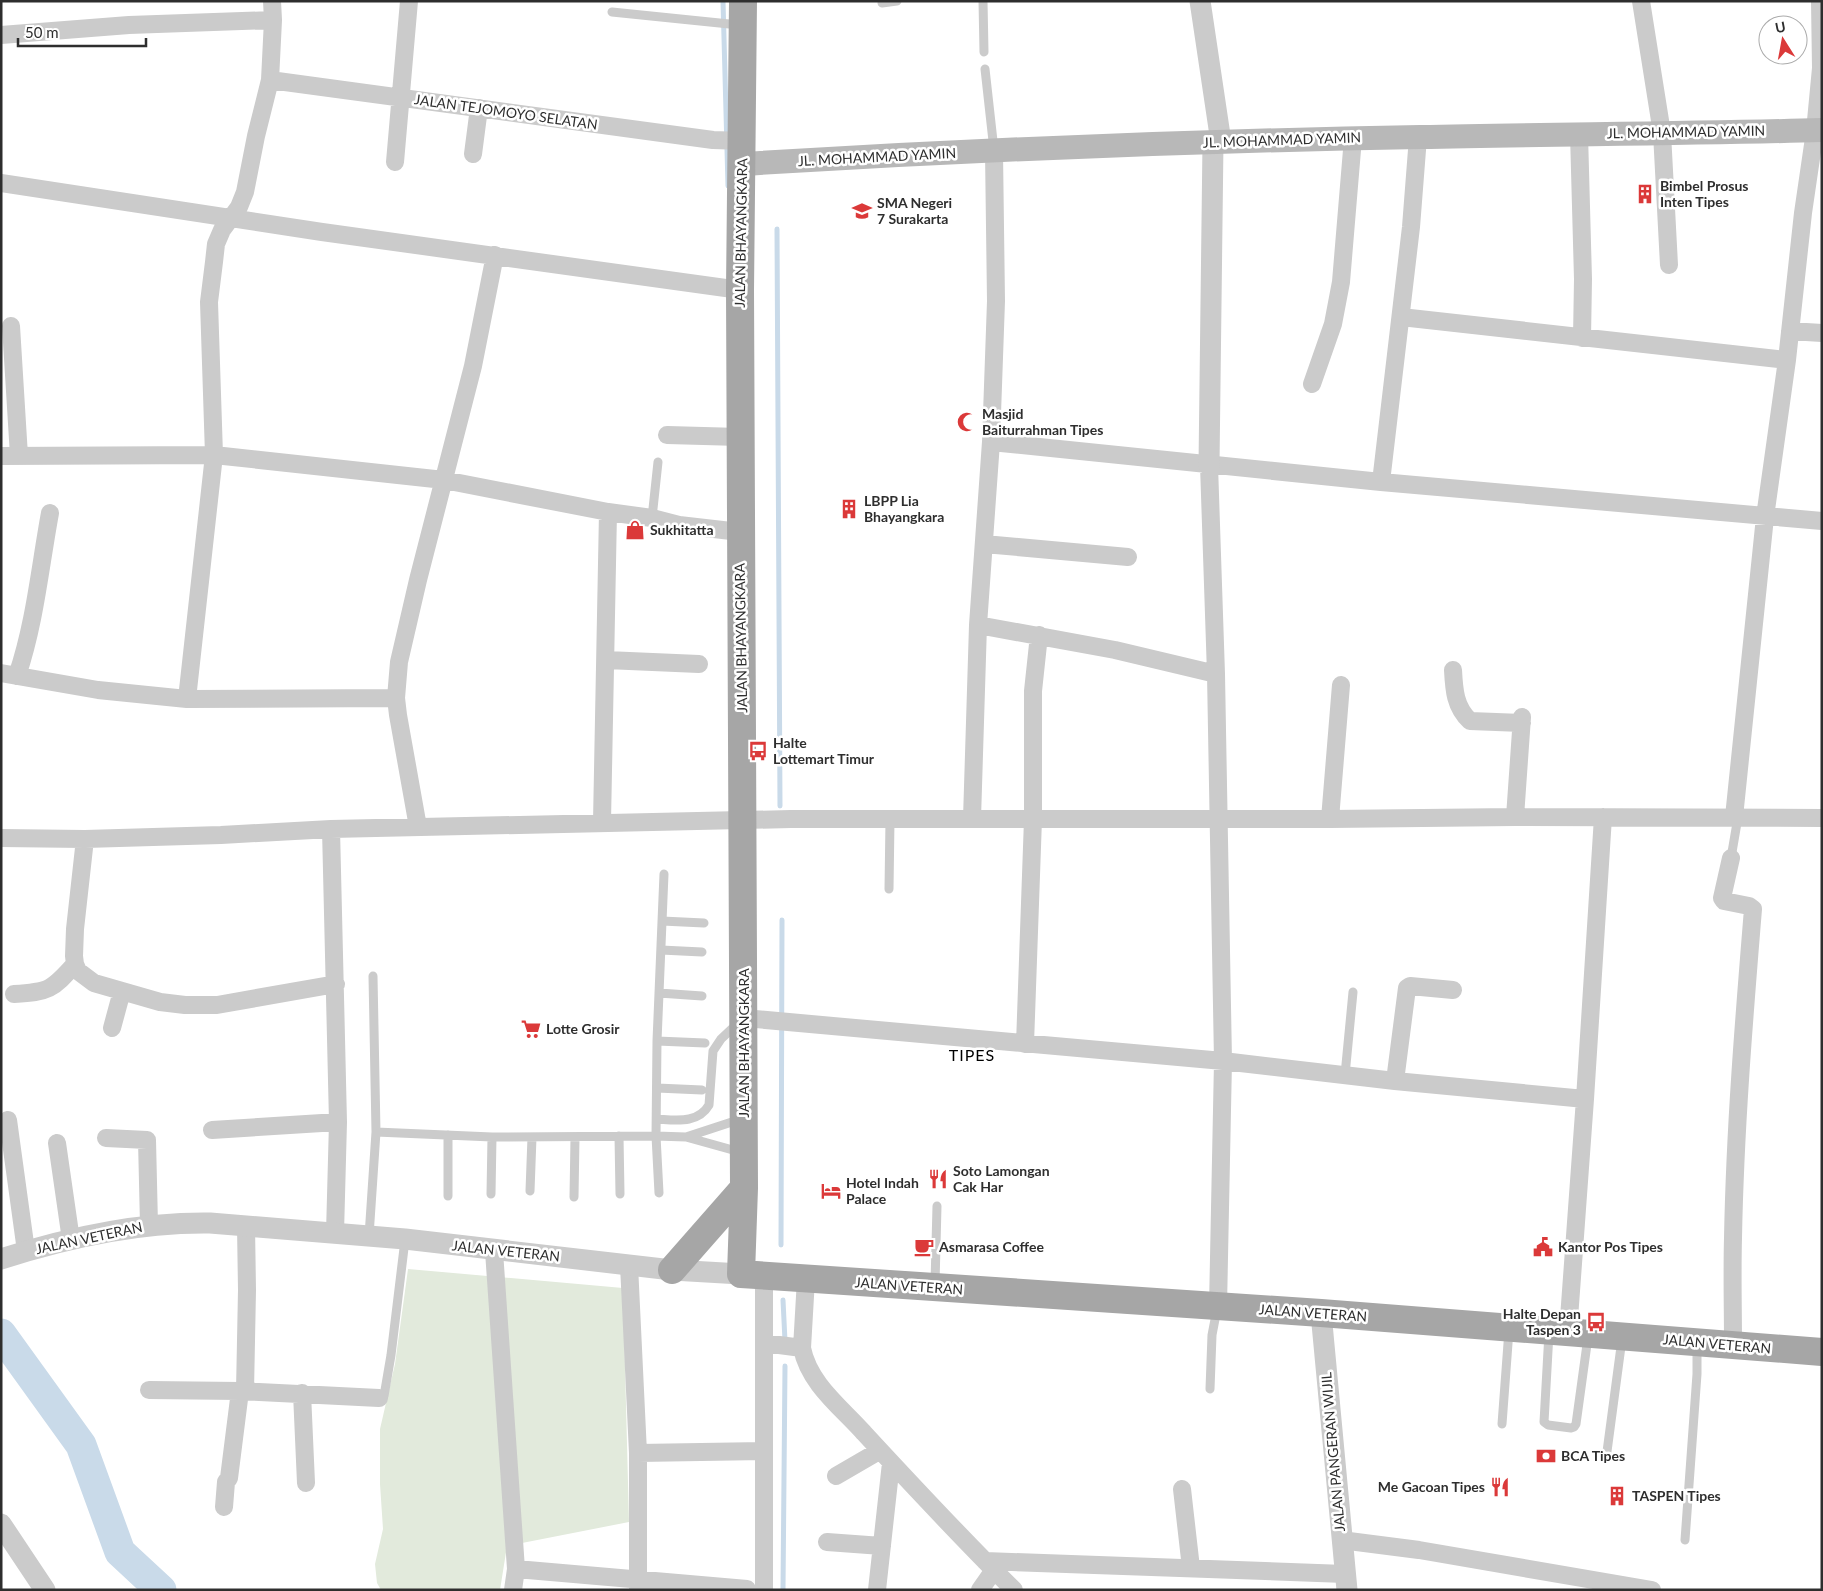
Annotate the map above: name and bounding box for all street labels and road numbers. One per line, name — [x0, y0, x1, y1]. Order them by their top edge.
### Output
street label: JALAN TEJOMOYO SELATAN — [413, 90, 599, 133]
street label: JL. MOHAMMAD YAMIN — [1607, 122, 1765, 141]
street label: JL. MOHAMMAD YAMIN — [1203, 128, 1361, 151]
street label: JL. MOHAMMAD YAMIN — [797, 144, 956, 169]
street label: JALAN BHAYANGKARA — [731, 158, 750, 308]
street label: JALAN BHAYANGKARA — [731, 563, 750, 713]
street label: JALAN BHAYANGKARA — [735, 968, 752, 1118]
street label: JALAN VETERAN — [34, 1218, 144, 1257]
street label: JALAN VETERAN — [451, 1236, 561, 1265]
street label: JALAN VETERAN — [854, 1273, 964, 1298]
street label: JALAN VETERAN — [1258, 1300, 1368, 1325]
street label: JALAN VETERAN — [1662, 1330, 1772, 1357]
street label: JALAN PANGERAN WIJIL — [1317, 1372, 1348, 1533]

